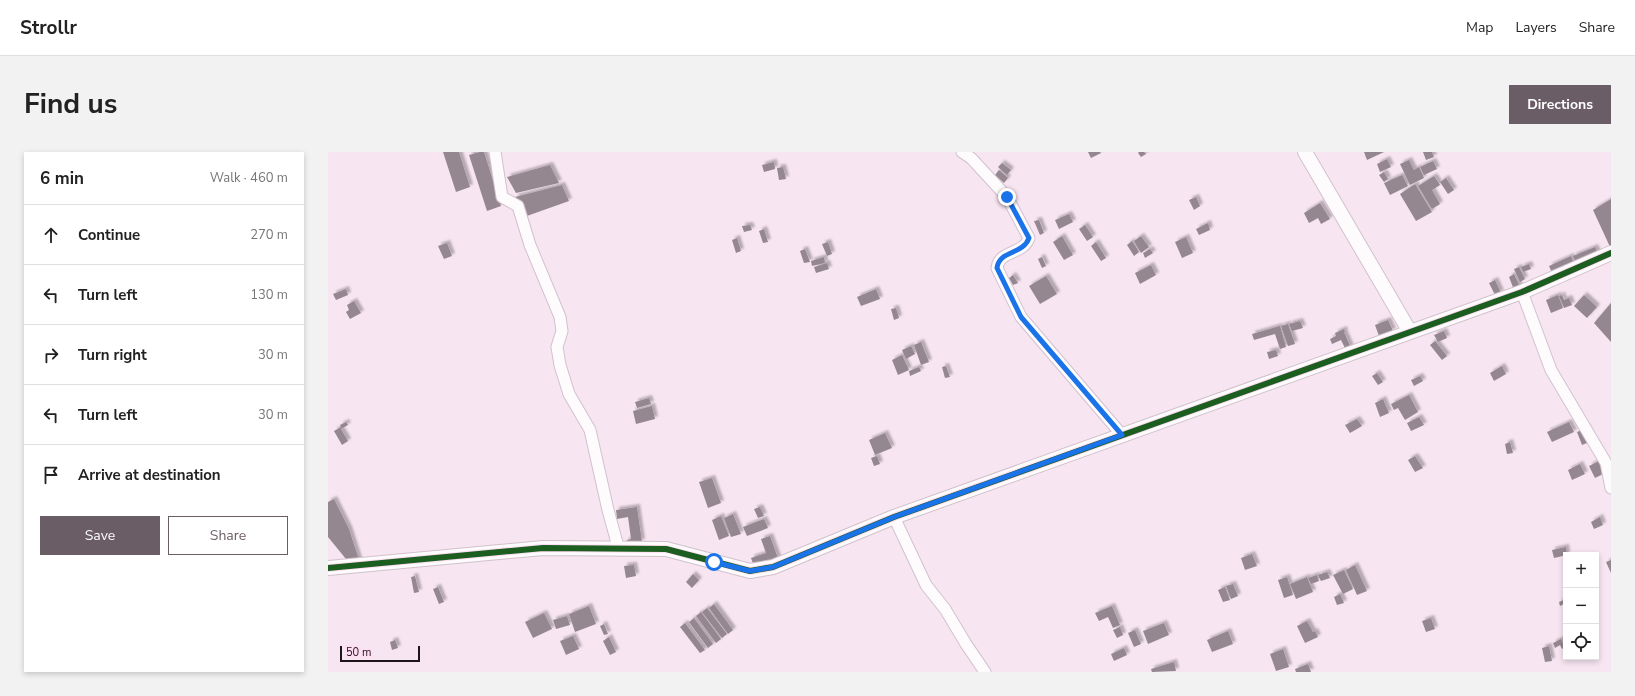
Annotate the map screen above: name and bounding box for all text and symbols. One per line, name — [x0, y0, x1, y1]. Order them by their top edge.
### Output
text: Strollr — [20, 15, 77, 41]
text: Map — [1466, 18, 1493, 37]
text: Layers — [1515, 18, 1557, 37]
text: Share — [1579, 18, 1615, 37]
text: Find us — [24, 85, 118, 123]
button: Directions — [1509, 85, 1611, 124]
text: 6 min — [40, 167, 84, 190]
text: Walk · 460 m — [210, 169, 288, 187]
route end — [998, 188, 1016, 206]
icon: ahead — [40, 224, 62, 246]
text: Continue — [78, 225, 140, 245]
text: 270 m — [250, 226, 288, 244]
icon: left — [40, 284, 62, 306]
text: Turn left — [78, 285, 137, 305]
text: 130 m — [250, 286, 288, 304]
icon: right — [40, 344, 62, 366]
text: Turn right — [78, 345, 147, 365]
text: 30 m — [258, 346, 288, 364]
icon: left — [40, 404, 62, 426]
text: Turn left — [78, 405, 137, 425]
text: 30 m — [258, 406, 288, 424]
icon: arrive — [40, 464, 62, 486]
text: Arrive at destination — [78, 465, 221, 485]
button: Save — [40, 516, 160, 555]
button: Share — [168, 516, 288, 555]
map controls — [1563, 552, 1599, 660]
button: + — [1563, 552, 1599, 588]
route start — [705, 553, 723, 571]
button: − — [1563, 588, 1599, 624]
button: locate — [1563, 624, 1599, 660]
scale bar — [340, 644, 420, 663]
text: 50 m — [346, 645, 371, 660]

